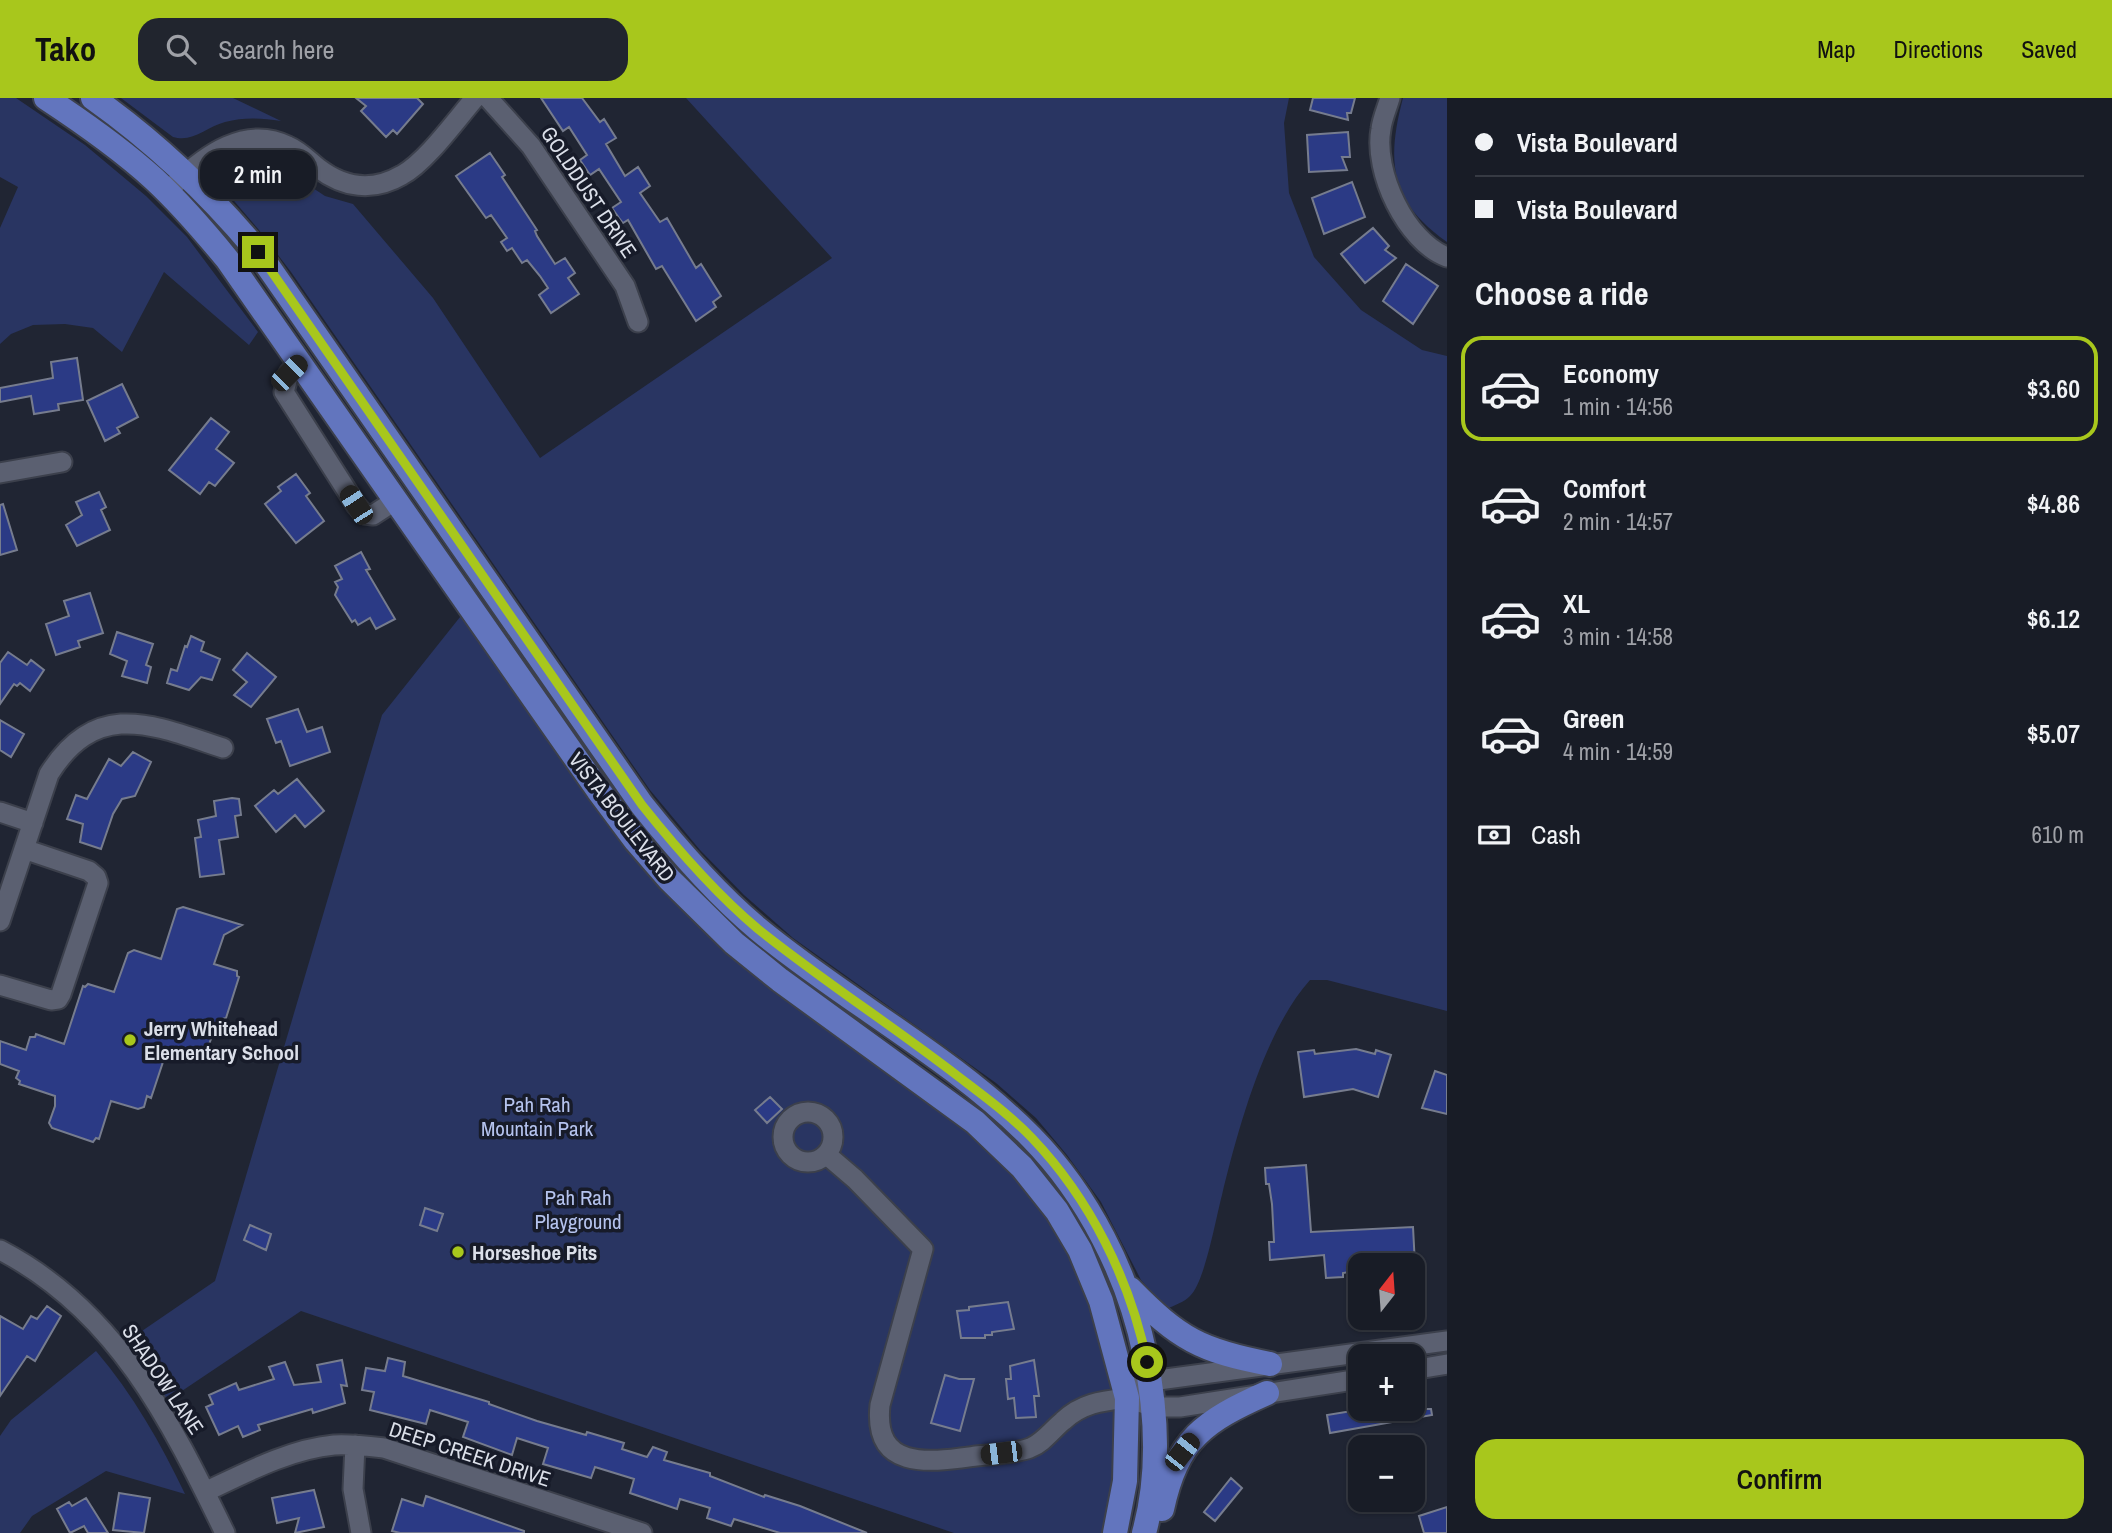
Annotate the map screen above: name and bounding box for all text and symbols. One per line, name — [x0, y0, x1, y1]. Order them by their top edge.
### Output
search box — [138, 18, 628, 81]
text: Tako — [35, 27, 96, 71]
icon: search — [162, 30, 200, 68]
text: Search here — [218, 32, 334, 67]
text: Map — [1817, 33, 1855, 65]
text: Directions — [1893, 33, 1983, 65]
text: Saved — [2021, 33, 2077, 65]
street label: GOLDDUST DRIVE — [534, 121, 644, 263]
text: Vista Boulevard — [1517, 125, 1678, 160]
callout: 2 min — [200, 150, 316, 200]
text: 2 min — [234, 159, 282, 190]
text: Vista Boulevard — [1517, 192, 1678, 227]
route end — [242, 236, 274, 268]
text: Choose a ride — [1475, 272, 1649, 315]
car — [267, 351, 312, 395]
text: Economy — [1563, 356, 1659, 391]
icon: car — [1479, 357, 1542, 420]
text: $3.60 — [2027, 371, 2080, 406]
text: 1 min · 14:56 — [1563, 391, 1673, 422]
text: Comfort — [1563, 471, 1646, 506]
icon: car — [1479, 472, 1542, 535]
car — [336, 482, 377, 528]
text: $4.86 — [2027, 486, 2080, 521]
text: 2 min · 14:57 — [1563, 506, 1673, 537]
text: XL — [1563, 586, 1590, 621]
icon: car — [1479, 587, 1542, 650]
text: $6.12 — [2027, 601, 2080, 636]
text: 3 min · 14:58 — [1563, 621, 1673, 652]
text: Green — [1563, 701, 1625, 736]
icon: car — [1479, 702, 1542, 765]
text: $5.07 — [2027, 716, 2080, 751]
text: 4 min · 14:59 — [1563, 736, 1673, 767]
street label: VISTA BOULEVARD — [562, 746, 682, 888]
icon: cash — [1475, 816, 1513, 854]
text: Cash — [1531, 817, 1581, 852]
text: 610 m — [2032, 819, 2084, 850]
place label: Jerry Whitehead Elementary School — [144, 1014, 299, 1067]
marker: Jerry Whitehead Elementary School — [122, 1032, 138, 1048]
park label: Pah Rah Mountain Park — [481, 1090, 593, 1143]
park label: Pah Rah Playground — [534, 1183, 622, 1236]
place label: Horseshoe Pits — [472, 1238, 597, 1267]
marker: Horseshoe Pits — [450, 1244, 466, 1260]
north arrow — [1348, 1253, 1424, 1330]
map controls — [1348, 1253, 1425, 1512]
street label: SHADOW LANE — [115, 1318, 211, 1440]
button: + — [1348, 1344, 1425, 1421]
route start — [1131, 1346, 1163, 1378]
street label: DEEP CREEK DRIVE — [386, 1414, 554, 1494]
car — [1161, 1429, 1204, 1475]
button: − — [1348, 1435, 1425, 1512]
button: Confirm — [1475, 1439, 2084, 1519]
car — [979, 1440, 1024, 1466]

